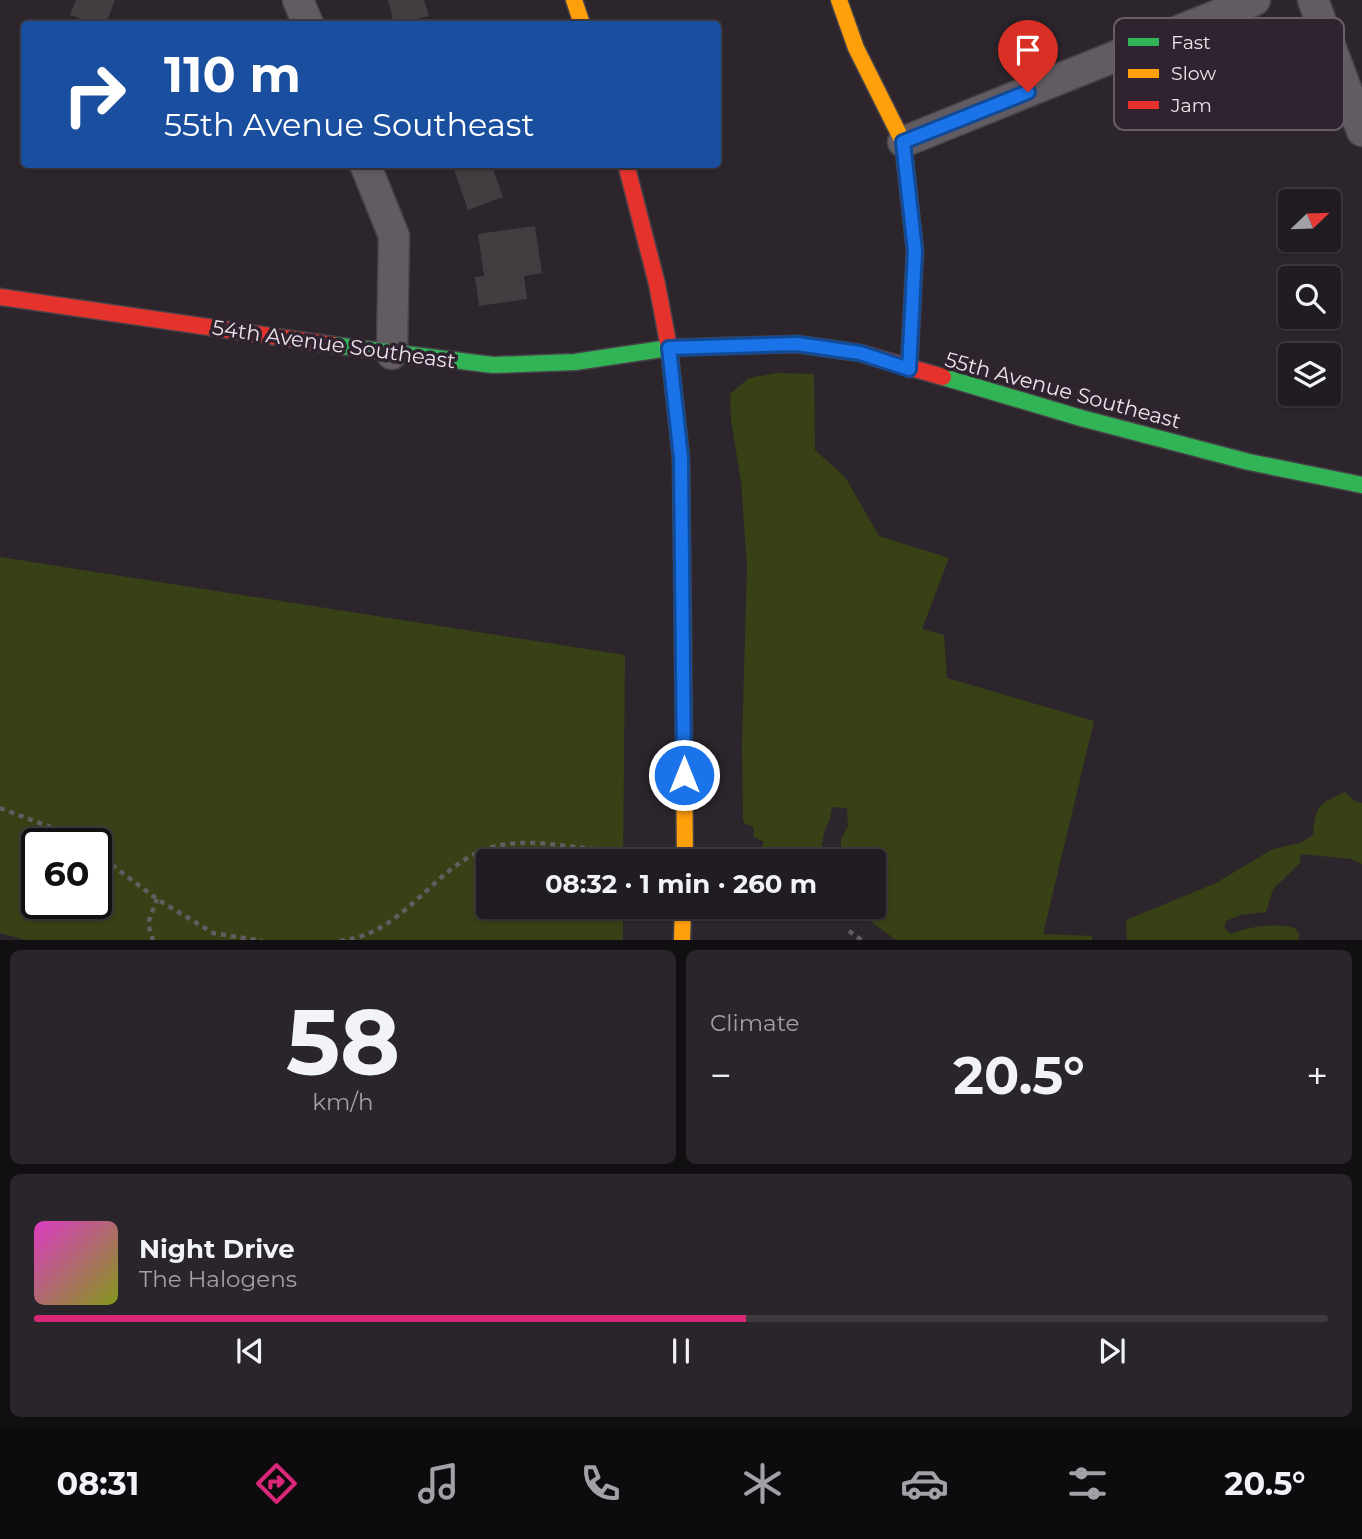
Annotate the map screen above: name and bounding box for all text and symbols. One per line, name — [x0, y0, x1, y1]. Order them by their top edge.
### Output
legend — [1114, 18, 1344, 130]
pin — [998, 20, 1058, 92]
icon: arrive — [1009, 31, 1047, 69]
text: Fast — [1171, 31, 1211, 54]
text: 110 m — [164, 45, 301, 104]
icon: right — [49, 49, 140, 140]
text: Slow — [1171, 62, 1216, 85]
text: Jam — [1170, 94, 1212, 117]
text: 55th Avenue Southeast — [164, 105, 534, 144]
north arrow — [1278, 189, 1340, 252]
map controls — [1278, 189, 1341, 406]
button: search — [1278, 266, 1341, 329]
street label: 54th Avenue Southeast — [211, 315, 457, 373]
button: layers — [1278, 343, 1341, 406]
street label: 55th Avenue Southeast — [942, 346, 1184, 434]
position arrow — [647, 738, 721, 812]
speed limit sign: 60 — [21, 828, 112, 919]
text: 08:32 · 1 min · 260 m — [545, 868, 817, 900]
text: 58 — [286, 987, 400, 1098]
text: Climate — [710, 1009, 799, 1037]
text: 20.5° — [953, 1044, 1085, 1107]
text: − — [710, 1052, 732, 1099]
text: + — [1306, 1052, 1328, 1099]
text: km/h — [312, 1088, 374, 1116]
text: Night Drive — [139, 1233, 295, 1265]
text: The Halogens — [139, 1265, 297, 1293]
icon: previous — [231, 1332, 269, 1370]
icon: pause — [662, 1332, 700, 1370]
icon: next — [1093, 1332, 1131, 1370]
icon: directions — [252, 1459, 301, 1508]
icon: music — [414, 1459, 463, 1508]
icon: phone — [576, 1459, 625, 1508]
icon: climate — [738, 1459, 787, 1508]
icon: car — [900, 1459, 949, 1508]
icon: filters — [1063, 1459, 1112, 1508]
text: 08:31 — [57, 1464, 139, 1503]
text: 20.5° — [1225, 1464, 1305, 1503]

